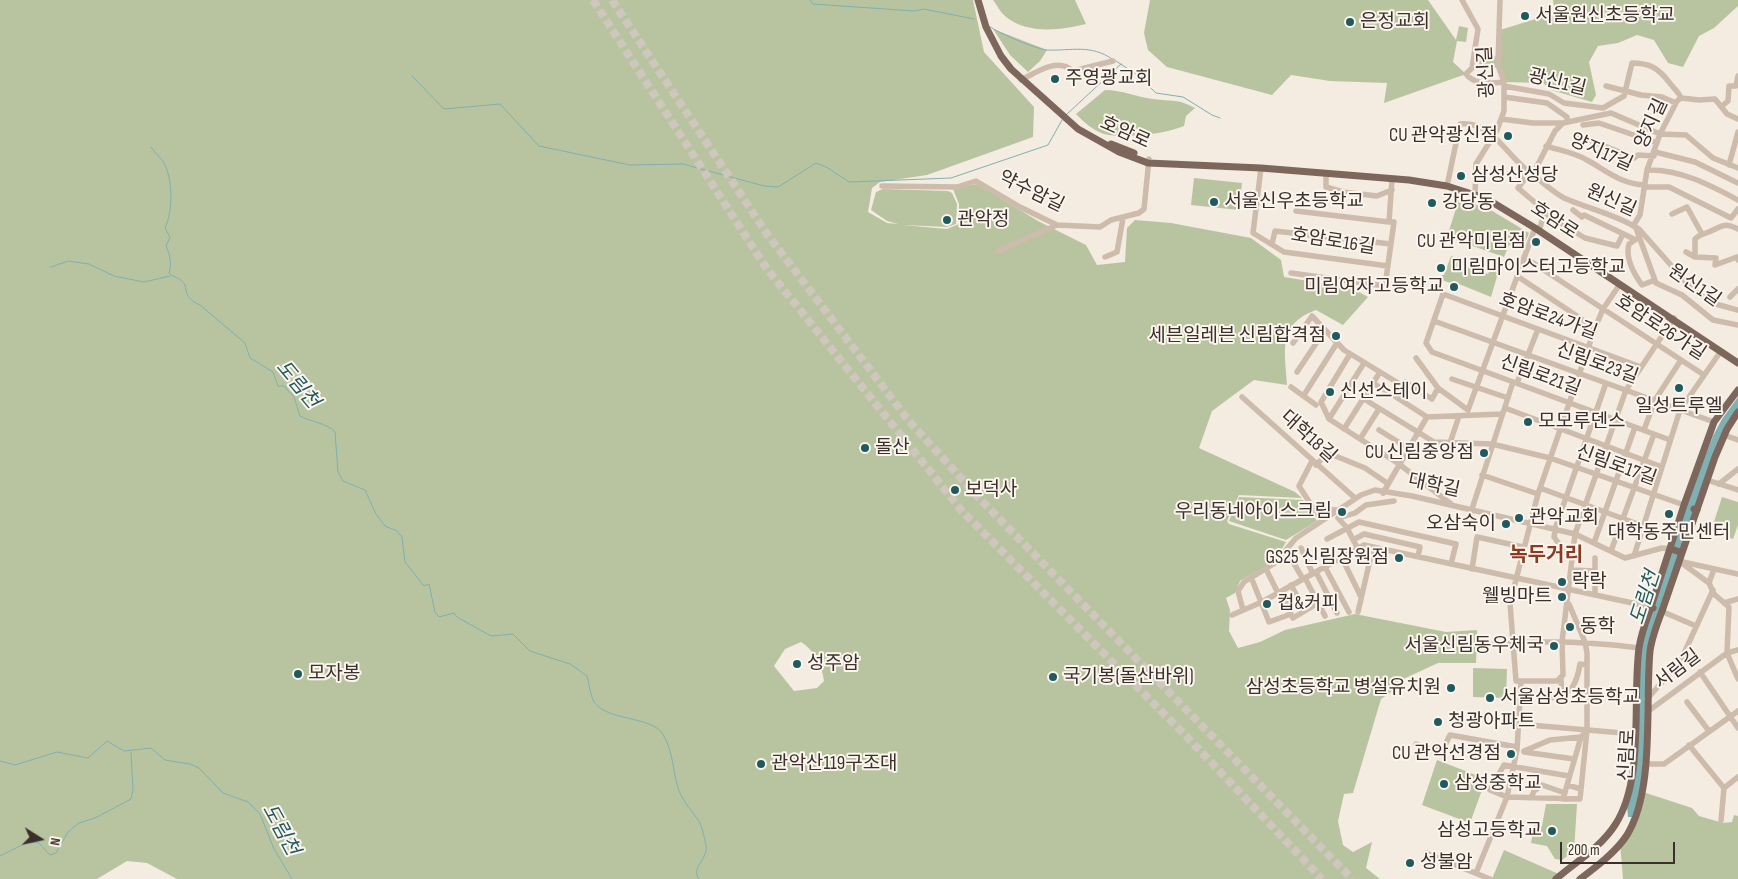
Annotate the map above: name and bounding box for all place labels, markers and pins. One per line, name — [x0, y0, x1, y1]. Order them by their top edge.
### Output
place label: 서울원신초등학교 — [1535, 5, 1675, 27]
marker: 서울원신초등학교 — [1519, 10, 1531, 22]
place label: 은정교회 — [1360, 11, 1430, 33]
marker: 은정교회 — [1344, 16, 1356, 28]
place label: 주영광교회 — [1065, 68, 1152, 90]
marker: 주영광교회 — [1049, 73, 1061, 85]
place label: CU 관악광신점 — [1389, 125, 1498, 147]
marker: CU 관악광신점 — [1502, 130, 1514, 142]
place label: 삼성산성당 — [1471, 165, 1558, 187]
marker: 삼성산성당 — [1455, 170, 1467, 182]
place label: 서울신우초등학교 — [1224, 191, 1364, 213]
place label: 강당동 — [1442, 192, 1494, 214]
marker: 서울신우초등학교 — [1208, 196, 1220, 208]
marker: 강당동 — [1426, 197, 1438, 209]
place label: 관악정 — [957, 209, 1009, 231]
marker: 관악정 — [941, 214, 953, 226]
place label: CU 관악미림점 — [1417, 231, 1526, 253]
marker: CU 관악미림점 — [1530, 236, 1542, 248]
place label: 미림마이스터고등학교 — [1451, 257, 1626, 279]
marker: 미림마이스터고등학교 — [1435, 262, 1447, 274]
place label: 미림여자고등학교 — [1304, 276, 1444, 298]
marker: 미림여자고등학교 — [1448, 281, 1460, 293]
place label: 세븐일레븐 신림합격점 — [1148, 325, 1326, 347]
marker: 세븐일레븐 신림합격점 — [1330, 330, 1342, 342]
place label: 신선스테이 — [1340, 381, 1427, 403]
marker: 일성트루엘 — [1673, 382, 1685, 394]
marker: 신선스테이 — [1324, 386, 1336, 398]
place label: 일성트루엘 — [1635, 396, 1723, 418]
place label: 모모루덴스 — [1538, 411, 1625, 433]
marker: 모모루덴스 — [1522, 416, 1534, 428]
place label: 돌산 — [875, 437, 910, 459]
marker: 돌산 — [859, 442, 871, 454]
place label: CU 신림중앙점 — [1365, 442, 1474, 464]
marker: CU 신림중앙점 — [1478, 447, 1490, 459]
place label: 보덕사 — [965, 479, 1017, 501]
marker: 보덕사 — [949, 484, 961, 496]
place label: 우리동네아이스크림 — [1175, 501, 1332, 523]
marker: 우리동네아이스크림 — [1336, 506, 1348, 518]
place label: 관악교회 — [1529, 507, 1599, 529]
marker: 대학동주민센터 — [1663, 508, 1675, 520]
marker: 관악교회 — [1513, 512, 1525, 524]
place label: 오삼숙이 — [1426, 513, 1496, 535]
marker: 오삼숙이 — [1500, 518, 1512, 530]
place label: 대학동주민센터 — [1608, 522, 1730, 544]
place label: GS25 신림장원점 — [1266, 547, 1389, 569]
marker: GS25 신림장원점 — [1393, 552, 1405, 564]
place label: 락락 — [1572, 571, 1607, 593]
marker: 락락 — [1556, 576, 1568, 588]
place label: 웰빙마트 — [1482, 586, 1552, 608]
marker: 웰빙마트 — [1556, 591, 1568, 603]
place label: 컵&커피 — [1277, 593, 1339, 615]
marker: 컵&커피 — [1261, 598, 1273, 610]
place label: 동학 — [1580, 616, 1615, 638]
marker: 동학 — [1564, 621, 1576, 633]
place label: 서울신림동우체국 — [1404, 635, 1544, 657]
marker: 서울신림동우체국 — [1548, 640, 1560, 652]
place label: 성주암 — [807, 653, 859, 675]
marker: 성주암 — [791, 658, 803, 670]
place label: 모자봉 — [308, 663, 360, 685]
place label: 국기봉(돌산바위) — [1063, 666, 1194, 688]
marker: 모자봉 — [292, 668, 304, 680]
marker: 국기봉(돌산바위) — [1047, 671, 1059, 683]
place label: 삼성초등학교 병설유치원 — [1246, 677, 1441, 699]
marker: 삼성초등학교 병설유치원 — [1445, 682, 1457, 694]
place label: 서울삼성초등학교 — [1500, 687, 1640, 709]
marker: 서울삼성초등학교 — [1484, 692, 1496, 704]
place label: 청광아파트 — [1448, 711, 1535, 733]
marker: 청광아파트 — [1432, 716, 1444, 728]
place label: CU 관악선경점 — [1392, 743, 1501, 765]
marker: CU 관악선경점 — [1505, 748, 1517, 760]
place label: 관악산119구조대 — [771, 753, 898, 775]
marker: 관악산119구조대 — [755, 758, 767, 770]
place label: 삼성중학교 — [1454, 773, 1541, 795]
marker: 삼성중학교 — [1438, 778, 1450, 790]
place label: 삼성고등학교 — [1437, 820, 1542, 842]
marker: 삼성고등학교 — [1546, 825, 1558, 837]
place label: 성불암 — [1420, 852, 1472, 874]
marker: 성불암 — [1404, 857, 1416, 869]

